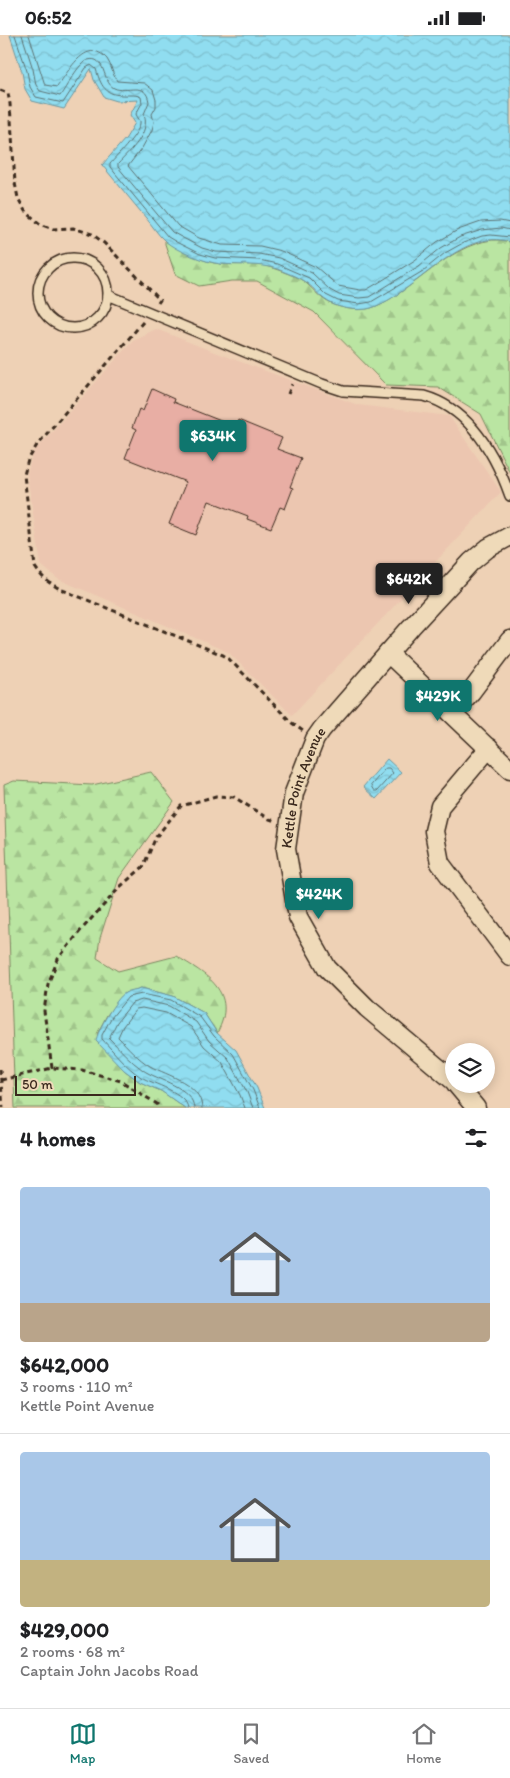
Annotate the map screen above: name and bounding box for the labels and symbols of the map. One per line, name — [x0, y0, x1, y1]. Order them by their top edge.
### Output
pin: $634K — [178, 419, 248, 462]
pin: $642K — [374, 563, 444, 605]
pin: $429K — [403, 679, 473, 722]
street label: Kettle Point Avenue — [277, 723, 330, 849]
pin: $424K — [284, 877, 354, 920]
scale bar — [15, 1073, 136, 1096]

